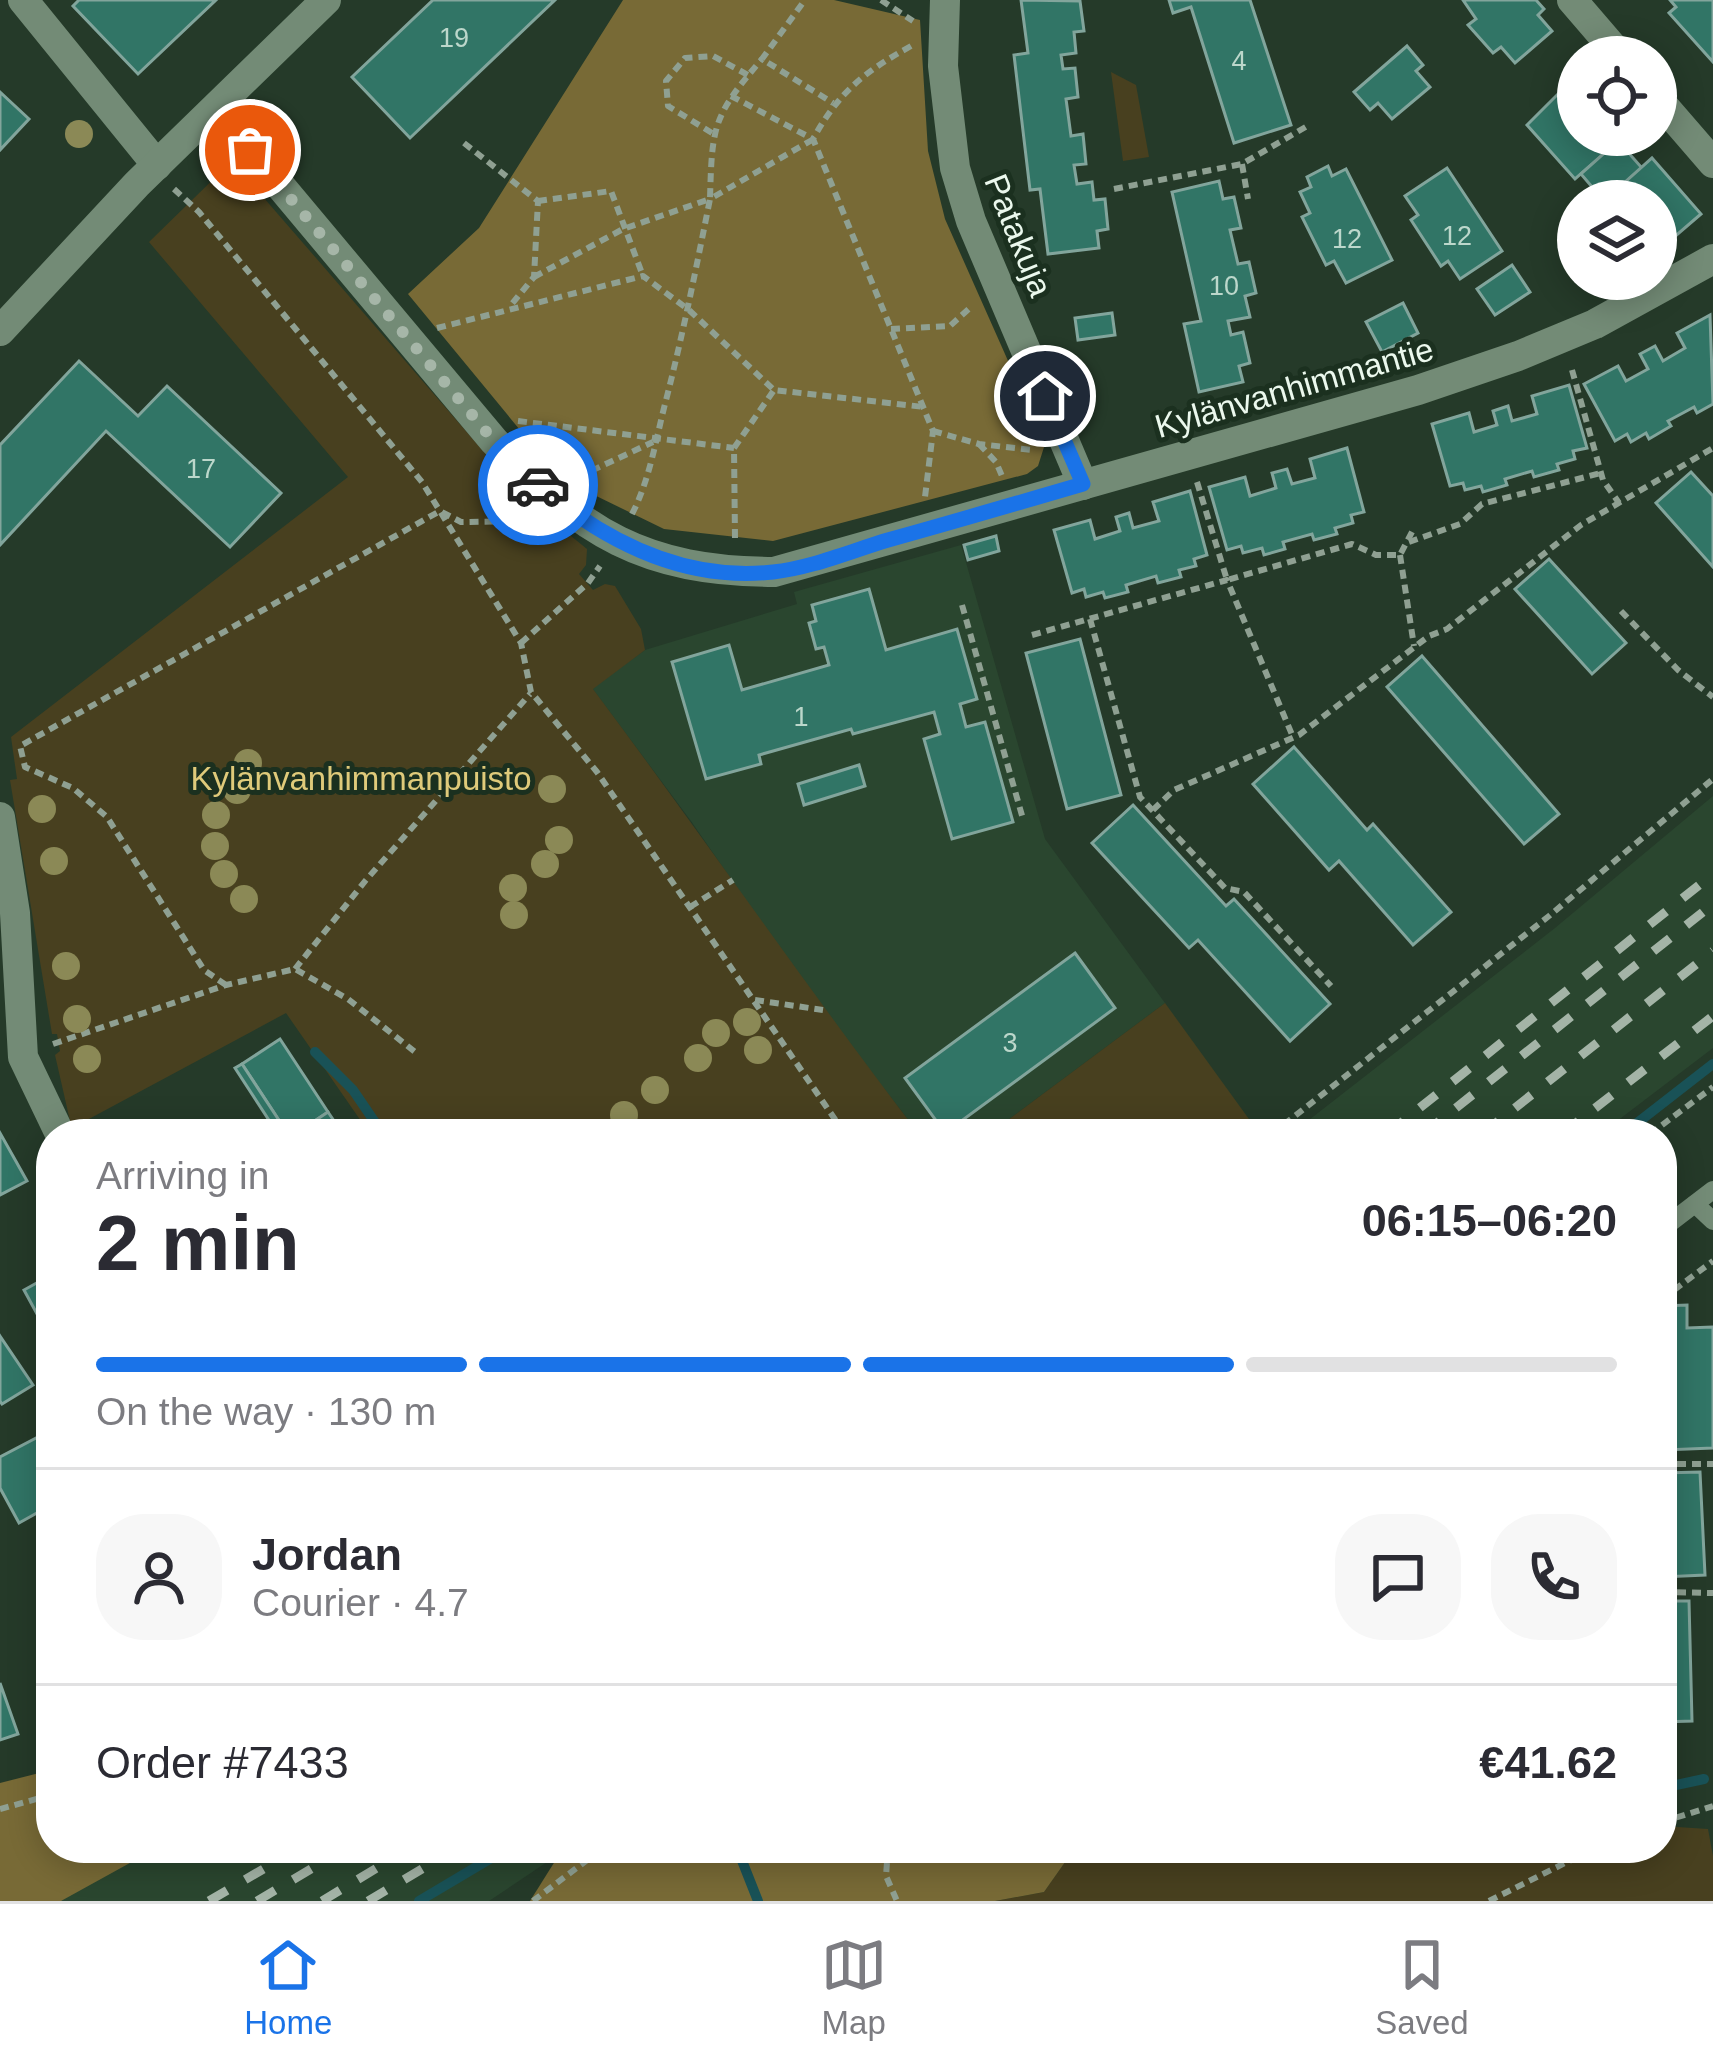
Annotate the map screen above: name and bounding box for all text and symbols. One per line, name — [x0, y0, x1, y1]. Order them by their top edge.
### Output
house number: 19 — [439, 23, 469, 53]
map controls — [1557, 36, 1677, 300]
button: locate — [1557, 36, 1677, 156]
house number: 4 — [1231, 46, 1247, 76]
pin — [199, 99, 301, 201]
icon: bag — [217, 117, 283, 183]
street label: Patakuja — [977, 169, 1060, 302]
button: layers — [1557, 180, 1677, 300]
house number: 12 — [1442, 221, 1472, 251]
house number: 12 — [1332, 224, 1362, 254]
house number: 10 — [1209, 271, 1239, 301]
street label: Kylänvanhimmantie — [1151, 330, 1438, 445]
pin — [994, 345, 1096, 447]
icon: home — [1012, 363, 1078, 429]
courier — [478, 425, 598, 545]
icon: car — [505, 452, 571, 518]
house number: 17 — [186, 454, 216, 484]
house number: 1 — [793, 702, 809, 732]
park label: Kylänvanhimmanpuisto — [190, 760, 532, 797]
house number: 3 — [1002, 1028, 1018, 1058]
text: Arriving in — [96, 1154, 269, 1197]
text: 06:15–06:20 — [1362, 1195, 1617, 1246]
text: 2 min — [96, 1199, 300, 1287]
text: On the way · 130 m — [96, 1390, 436, 1433]
button: person — [96, 1514, 222, 1640]
button: chat — [1335, 1514, 1461, 1640]
button: phone — [1491, 1514, 1617, 1640]
text: Jordan — [252, 1529, 402, 1580]
text: Courier · 4.7 — [252, 1581, 469, 1624]
text: Order #7433 — [96, 1737, 349, 1788]
text: €41.62 — [1479, 1737, 1617, 1788]
tab: Home — [244, 1932, 332, 2042]
tab: Map — [821, 1932, 887, 2042]
tab: Saved — [1375, 1932, 1469, 2042]

